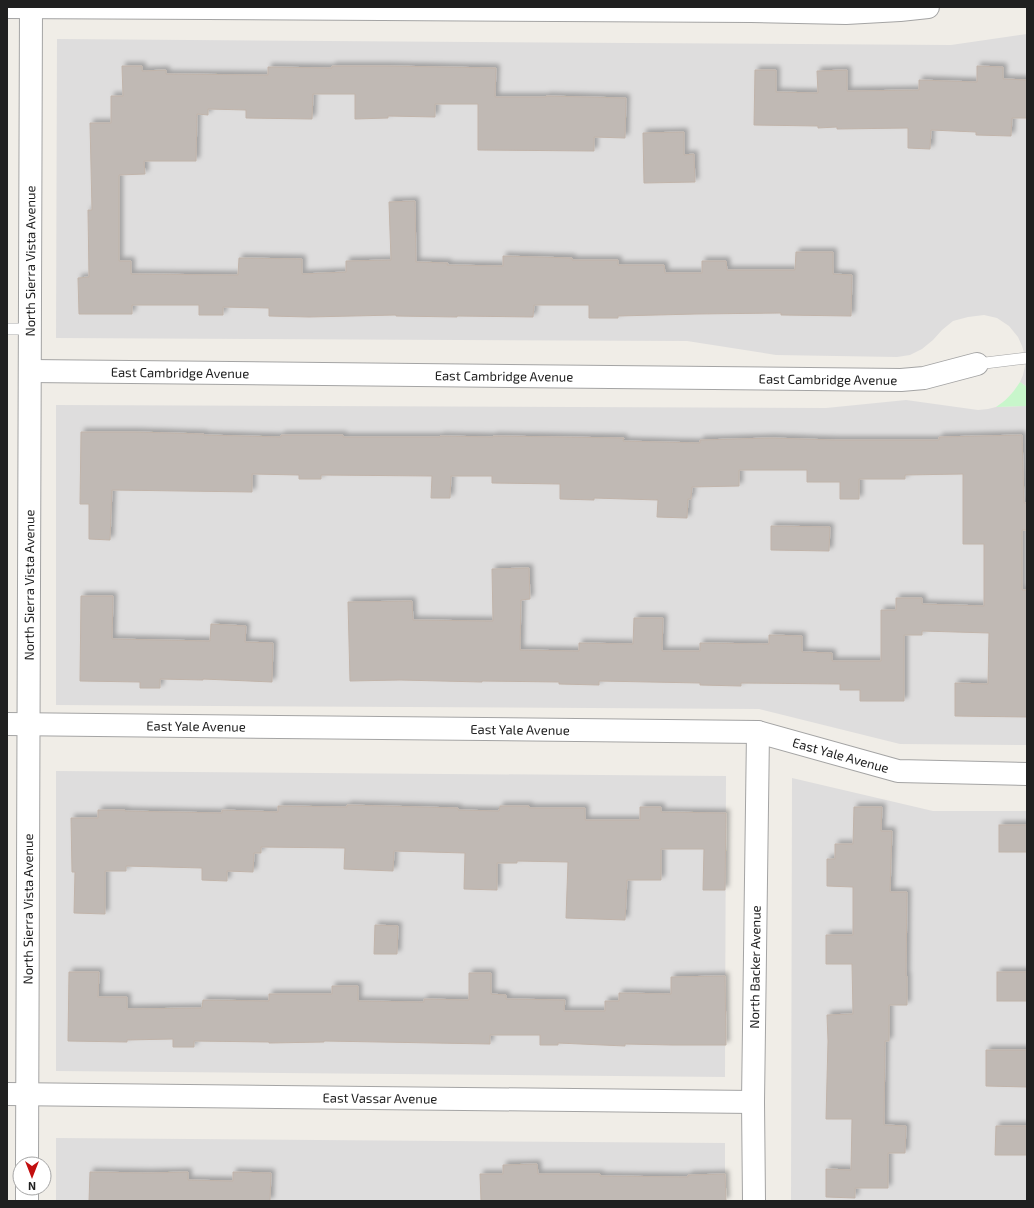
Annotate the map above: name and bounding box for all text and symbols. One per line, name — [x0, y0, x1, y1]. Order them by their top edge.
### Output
street label: North Sierra Vista Avenue — [22, 185, 38, 337]
street label: East Cambridge Avenue — [111, 364, 249, 381]
street label: East Cambridge Avenue — [435, 367, 573, 385]
street label: East Cambridge Avenue — [759, 371, 897, 388]
street label: North Sierra Vista Avenue — [21, 509, 37, 660]
street label: East Yale Avenue — [146, 717, 246, 735]
street label: East Yale Avenue — [470, 721, 570, 738]
street label: East Yale Avenue — [791, 734, 891, 776]
street label: North Sierra Vista Avenue — [20, 833, 36, 984]
street label: North Backer Avenue — [746, 905, 764, 1029]
street label: East Vassar Avenue — [323, 1089, 437, 1107]
north arrow — [12, 1156, 52, 1196]
text: N — [28, 1180, 36, 1193]

